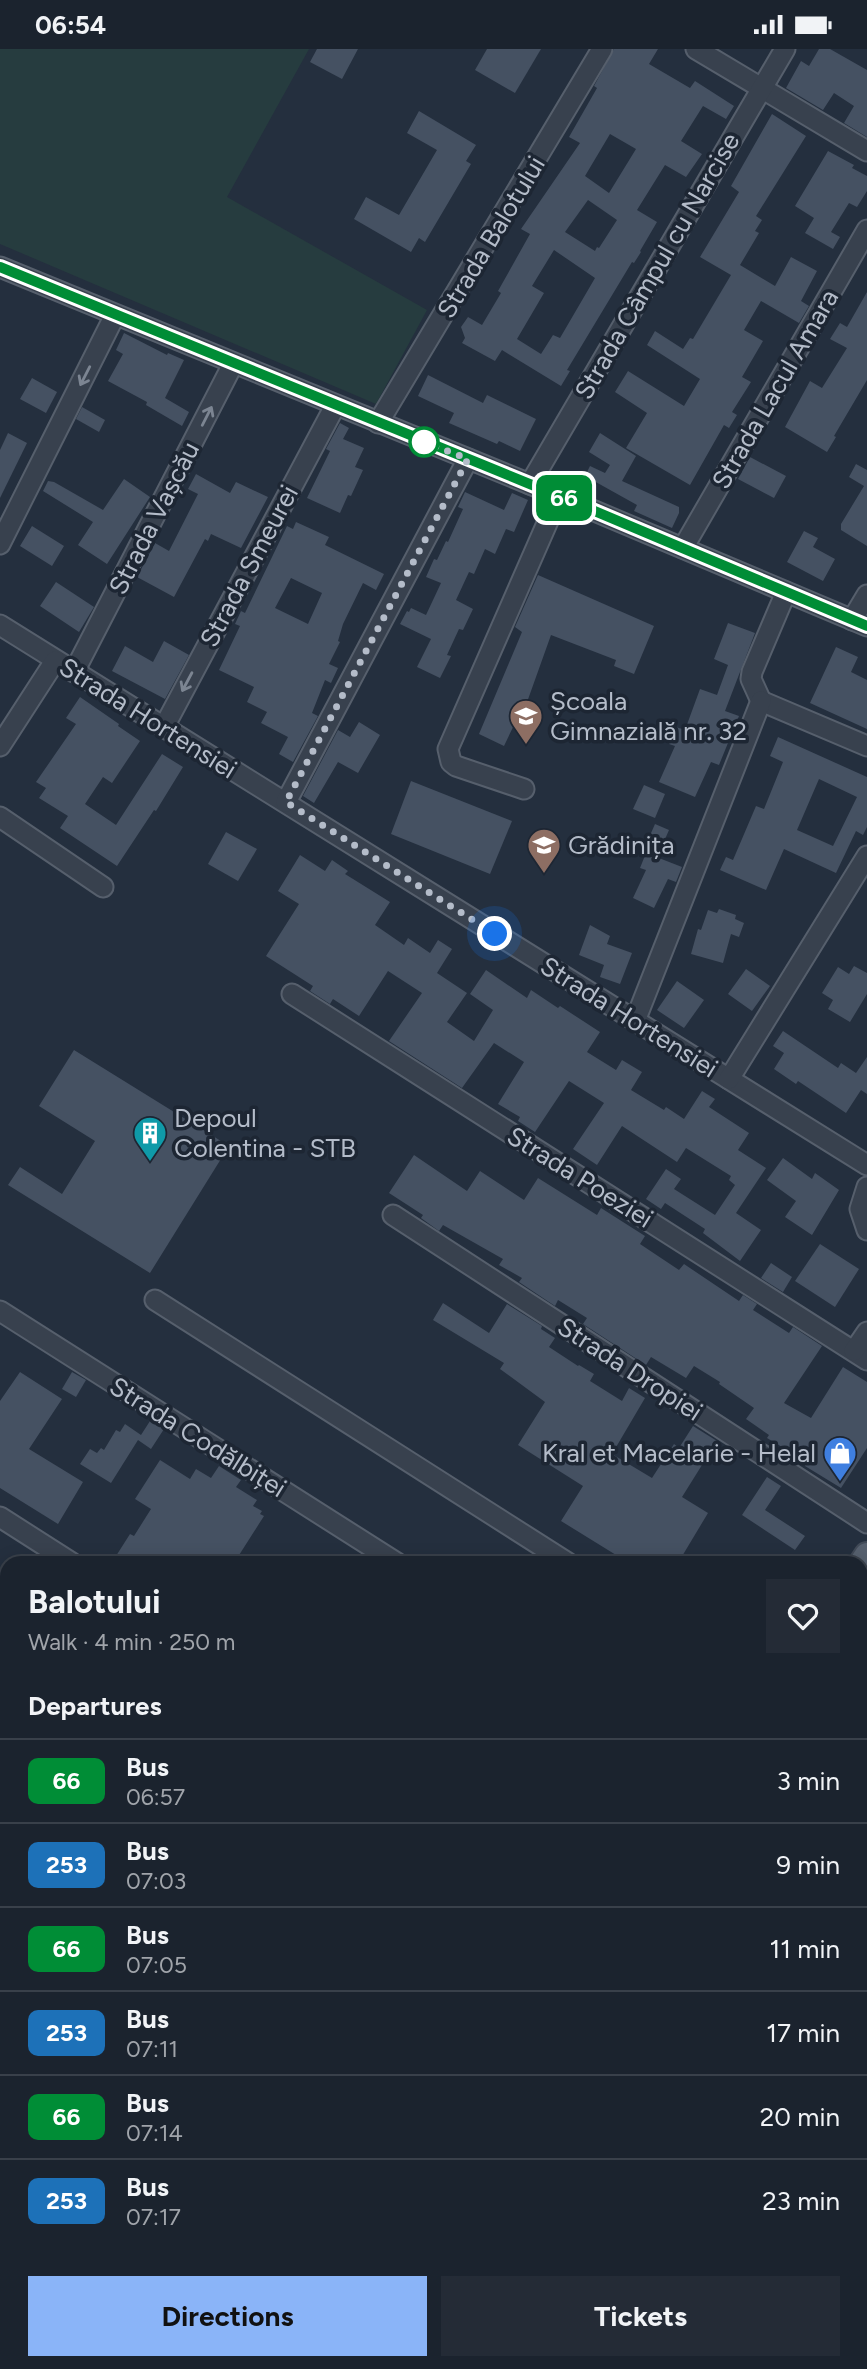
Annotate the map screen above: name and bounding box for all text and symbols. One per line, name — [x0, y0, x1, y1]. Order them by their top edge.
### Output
text: 06:54 — [35, 9, 106, 41]
street label: Strada Câmpul cu Narcise — [568, 127, 746, 405]
street label: Strada Balotului — [430, 150, 552, 324]
street label: Strada Lacul Amara — [705, 283, 845, 495]
one-way arrow — [77, 365, 91, 386]
one-way arrow — [200, 406, 214, 427]
unlabelled marker — [409, 427, 439, 457]
street label: Strada Vașcău — [102, 436, 206, 600]
line badge: 66 — [532, 475, 596, 521]
street label: Strada Smeurei — [193, 480, 305, 652]
text: 66 — [550, 483, 578, 512]
street label: Strada Hortensiei — [53, 651, 243, 785]
one-way arrow — [180, 672, 194, 692]
place label: Școala Gimnazială nr. 32 — [550, 685, 747, 747]
school or university icon: Școala Gimnazială nr. 32 — [507, 697, 545, 746]
school or university icon: Grădinița — [525, 826, 563, 875]
place label: Grădinița — [568, 829, 675, 861]
your location — [477, 916, 512, 951]
street label: Strada Hortensiei — [534, 950, 724, 1084]
place label: Depoul Colentina - STB — [174, 1102, 356, 1164]
building icon: Depoul Colentina - STB — [131, 1114, 169, 1163]
street label: Strada Poeziei — [501, 1119, 659, 1235]
street label: Strada Dropiei — [552, 1310, 708, 1428]
street label: Strada Codălbiței — [104, 1370, 292, 1504]
shop icon: Kral et Macelarie - Helal — [821, 1434, 859, 1483]
place label: Kral et Macelarie - Helal — [542, 1437, 816, 1469]
button: heart — [766, 1579, 840, 1653]
text: Balotului — [28, 1582, 161, 1621]
text: Walk · 4 min · 250 m — [28, 1628, 235, 1656]
text: Departures — [28, 1690, 162, 1722]
text: Bus — [126, 1751, 169, 1783]
text: 3 min — [777, 1765, 840, 1797]
text: 66 — [53, 1766, 80, 1795]
text: 06:57 — [126, 1783, 185, 1811]
text: Bus — [126, 1835, 169, 1867]
text: 9 min — [776, 1849, 840, 1881]
text: 253 — [46, 1850, 87, 1879]
text: 07:03 — [126, 1867, 186, 1895]
text: Bus — [126, 1919, 169, 1951]
text: 11 min — [769, 1933, 840, 1965]
text: 66 — [53, 1934, 80, 1963]
text: 07:05 — [126, 1951, 187, 1979]
text: Bus — [126, 2003, 169, 2035]
text: 17 min — [766, 2017, 840, 2049]
text: 253 — [46, 2018, 87, 2047]
text: 07:11 — [126, 2035, 178, 2063]
text: Bus — [126, 2087, 169, 2119]
text: 20 min — [760, 2101, 840, 2133]
text: 66 — [53, 2102, 80, 2131]
text: 07:14 — [126, 2119, 183, 2147]
text: Bus — [126, 2171, 169, 2203]
text: 23 min — [762, 2185, 840, 2217]
text: 253 — [46, 2186, 87, 2215]
text: 07:17 — [126, 2203, 181, 2231]
button: Directions — [28, 2276, 427, 2356]
button: Tickets — [441, 2276, 840, 2356]

